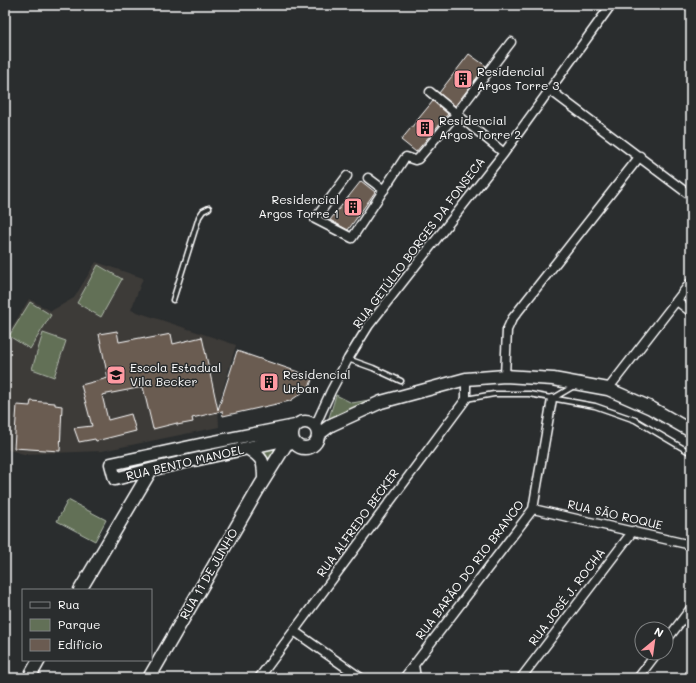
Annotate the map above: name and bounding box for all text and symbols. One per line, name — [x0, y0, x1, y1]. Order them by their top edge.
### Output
place label: Residencial Argos Torre 3 — [477, 63, 559, 93]
building icon: Residencial Argos Torre 3 — [452, 68, 474, 90]
place label: Residencial Argos Torre 2 — [439, 112, 521, 142]
building icon: Residencial Argos Torre 2 — [414, 117, 436, 139]
street label: RUA GETÚLIO BORGES DA FONSECA — [349, 154, 488, 331]
place label: Residencial Argos Torre 1 — [258, 191, 339, 221]
building icon: Residencial Argos Torre 1 — [342, 196, 364, 218]
place label: Escola Estadual Vila Becker — [130, 359, 221, 389]
school or university icon: Escola Estadual Vila Becker — [105, 364, 127, 386]
place label: Residencial Urban — [283, 366, 351, 396]
building icon: Residencial Urban — [258, 371, 280, 393]
street label: RUA BENTO MANOEL — [124, 441, 246, 483]
street label: RUA ALFREDO BECKER — [312, 465, 402, 580]
street label: RUA SÃO ROQUE — [566, 495, 664, 533]
street label: RUA BARÃO DO RIO BRANCO — [411, 496, 527, 642]
street label: RUA 11 DE JUNHO — [175, 525, 241, 622]
street label: RUA JOSÉ J. ROCHA — [524, 544, 608, 648]
legend — [22, 589, 152, 661]
text: Rua — [58, 596, 80, 612]
text: Parque — [58, 616, 101, 632]
north arrow — [634, 621, 674, 661]
text: N — [652, 623, 666, 640]
text: Edifício — [58, 636, 102, 652]

